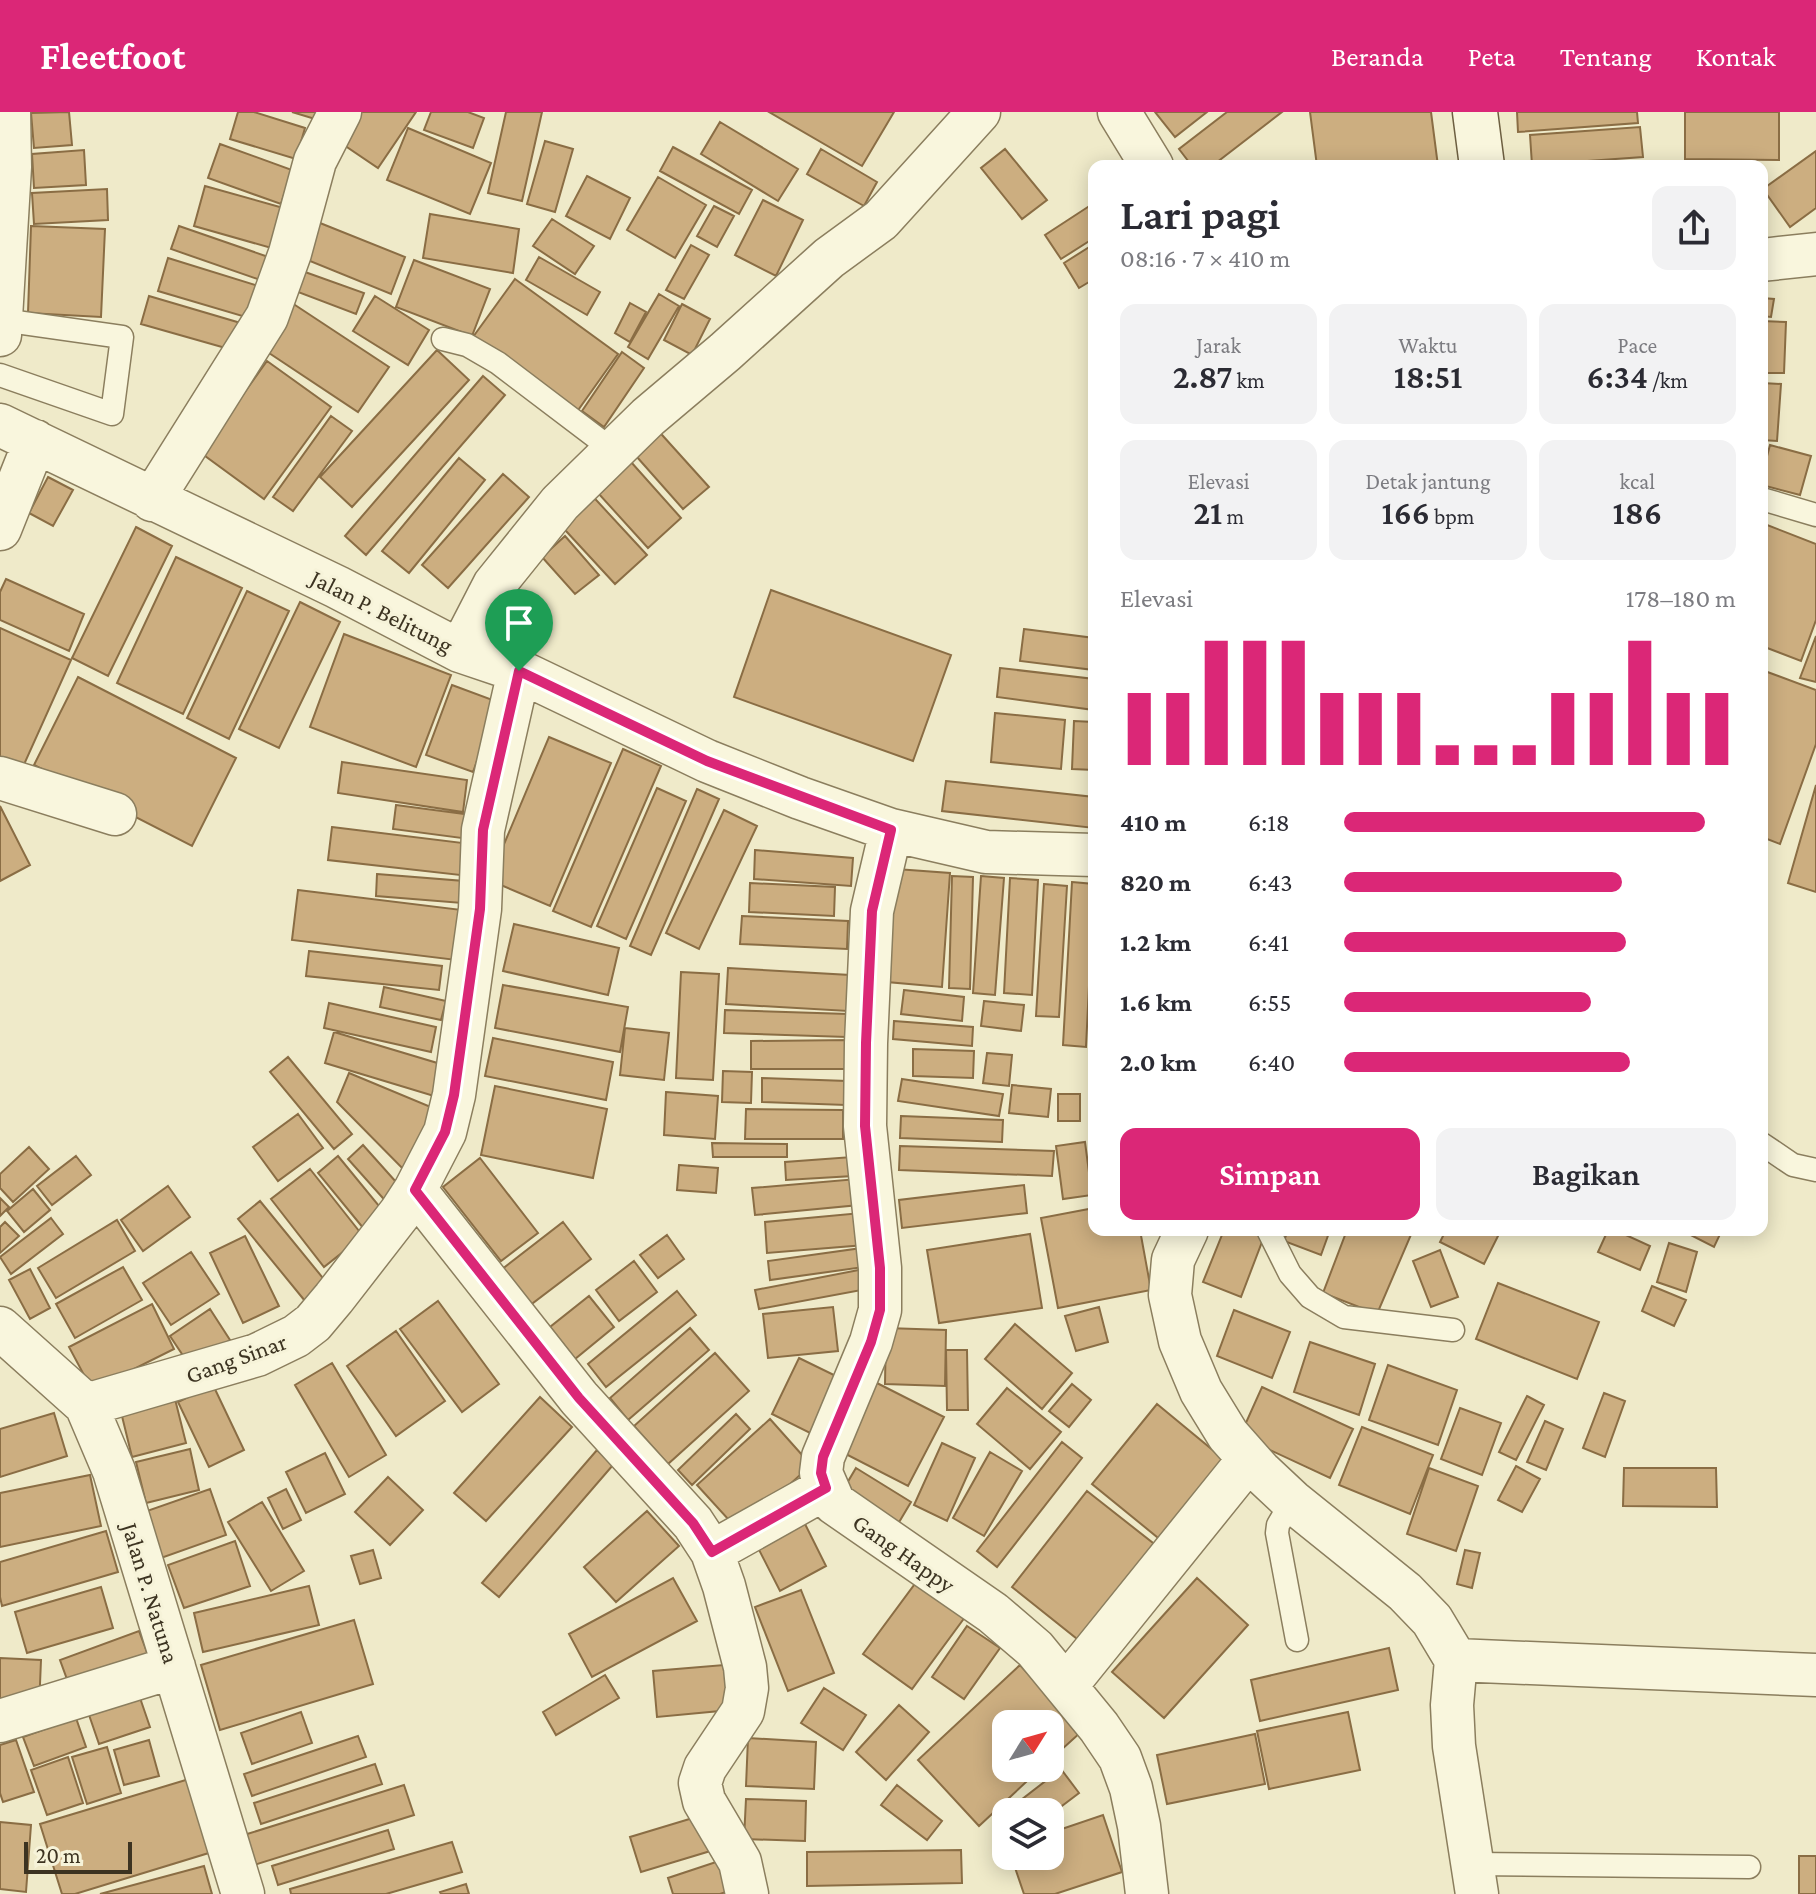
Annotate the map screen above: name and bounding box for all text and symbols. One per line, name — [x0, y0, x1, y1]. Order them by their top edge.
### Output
text: Fleetfoot — [40, 35, 185, 77]
text: Beranda — [1331, 41, 1424, 72]
text: Peta — [1468, 41, 1516, 72]
text: Tentang — [1560, 41, 1652, 72]
text: Kontak — [1696, 41, 1776, 72]
button: share — [1652, 186, 1736, 270]
text: Lari pagi — [1120, 190, 1280, 238]
text: 08:16 · 7 × 410 m — [1120, 244, 1290, 273]
text: Jarak — [1196, 333, 1241, 358]
text: Waktu — [1399, 333, 1457, 358]
text: Pace — [1618, 333, 1657, 358]
text: 2.87 — [1173, 358, 1232, 395]
text: 18:51 — [1394, 358, 1462, 395]
text: 6:34 — [1587, 358, 1648, 395]
text: km — [1232, 368, 1265, 393]
text: /km — [1648, 368, 1688, 393]
text: Elevasi — [1188, 469, 1250, 494]
text: Detak jantung — [1365, 469, 1491, 494]
text: kcal — [1620, 469, 1655, 494]
text: 21 — [1193, 494, 1222, 531]
text: 166 — [1382, 494, 1430, 531]
text: 186 — [1613, 494, 1662, 531]
text: m — [1222, 504, 1244, 529]
text: bpm — [1430, 504, 1474, 529]
street label: Jalan P. Belitung — [305, 563, 458, 659]
text: Elevasi — [1120, 584, 1193, 613]
text: 178–180 m — [1626, 584, 1736, 613]
pin — [485, 589, 553, 671]
icon: arrive — [497, 601, 541, 645]
text: 410 m — [1120, 808, 1187, 837]
text: 6:18 — [1248, 808, 1290, 837]
text: 820 m — [1120, 868, 1191, 897]
text: 6:43 — [1248, 868, 1293, 897]
text: 1.2 km — [1120, 928, 1191, 957]
text: 6:41 — [1248, 928, 1289, 957]
text: 1.6 km — [1120, 988, 1192, 1017]
text: 6:55 — [1248, 988, 1291, 1017]
text: 2.0 km — [1120, 1048, 1197, 1077]
text: 6:40 — [1248, 1048, 1295, 1077]
button: Simpan — [1120, 1128, 1420, 1220]
button: Bagikan — [1436, 1128, 1736, 1220]
street label: Gang Sinar — [182, 1327, 291, 1389]
street label: Gang Happy — [848, 1508, 961, 1599]
street label: Jalan P. Natuna — [116, 1517, 185, 1667]
north arrow — [992, 1710, 1064, 1782]
map controls — [992, 1710, 1064, 1870]
button: layers — [992, 1798, 1064, 1870]
scale bar — [24, 1838, 132, 1874]
text: 20 m — [36, 1843, 81, 1868]

